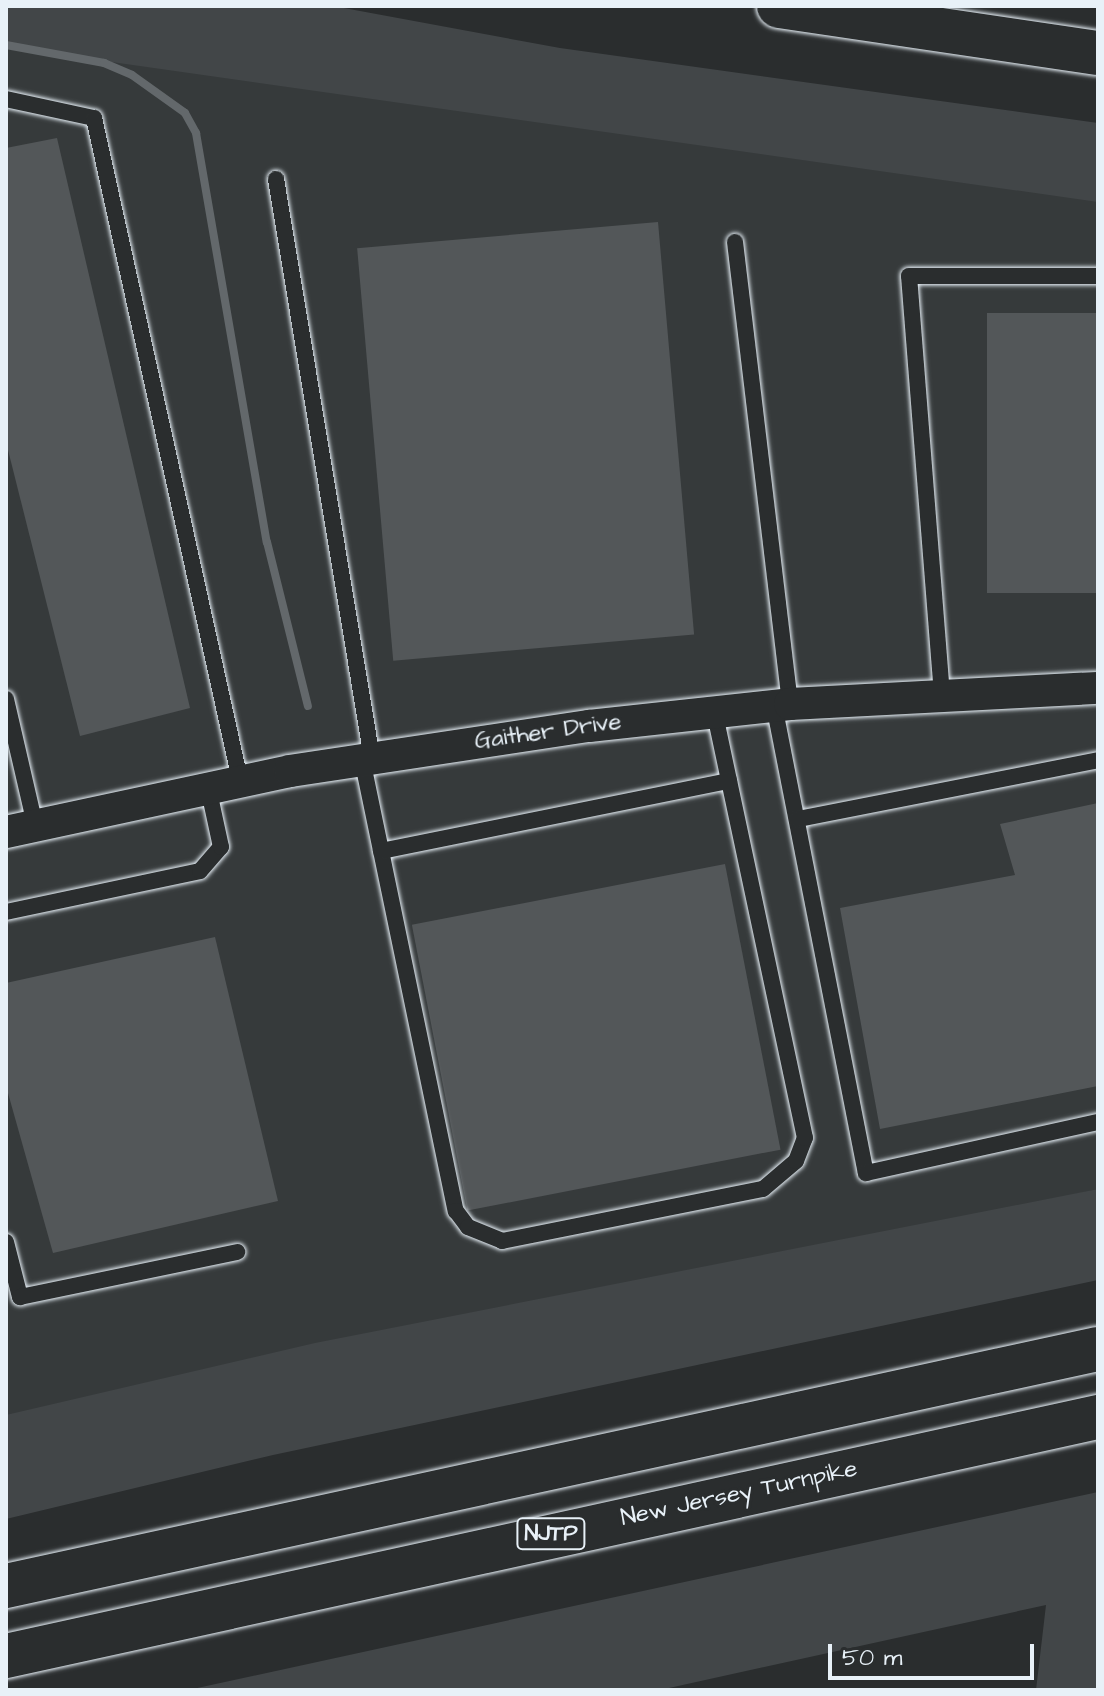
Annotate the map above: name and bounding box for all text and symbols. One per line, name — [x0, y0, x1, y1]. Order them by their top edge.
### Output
street label: Gaither Drive — [473, 707, 623, 757]
street label: New Jersey Turnpike — [618, 1455, 860, 1533]
road number: NJTP — [515, 1516, 587, 1552]
scale bar — [832, 1628, 1038, 1678]
text: 50 m — [842, 1641, 902, 1675]

